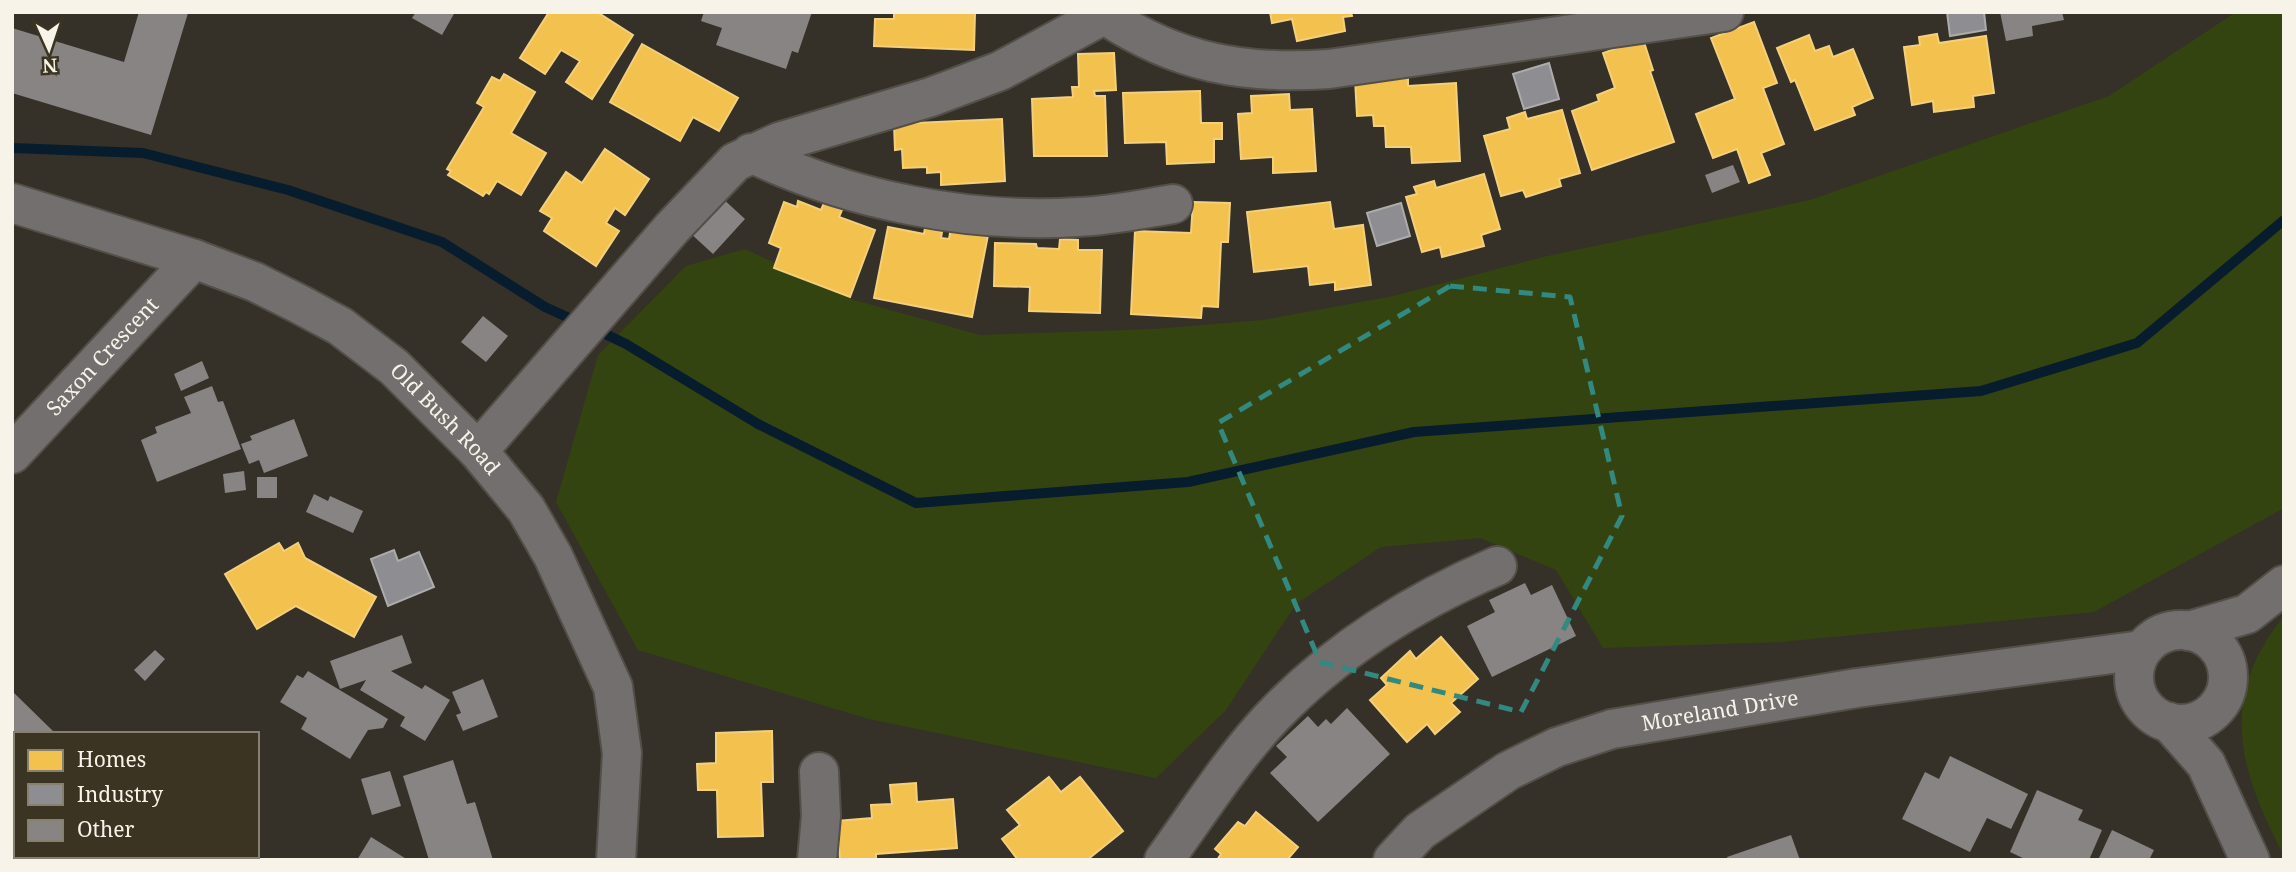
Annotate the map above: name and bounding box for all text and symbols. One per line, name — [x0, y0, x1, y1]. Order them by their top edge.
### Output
north arrow — [14, 14, 84, 84]
text: N — [42, 53, 58, 79]
street label: Saxon Crescent — [40, 291, 164, 421]
street label: Old Bush Road — [385, 356, 507, 480]
street label: Moreland Drive — [1639, 683, 1800, 737]
legend — [14, 732, 259, 858]
text: Homes — [77, 745, 146, 773]
text: Industry — [77, 780, 163, 808]
text: Other — [77, 815, 135, 843]

